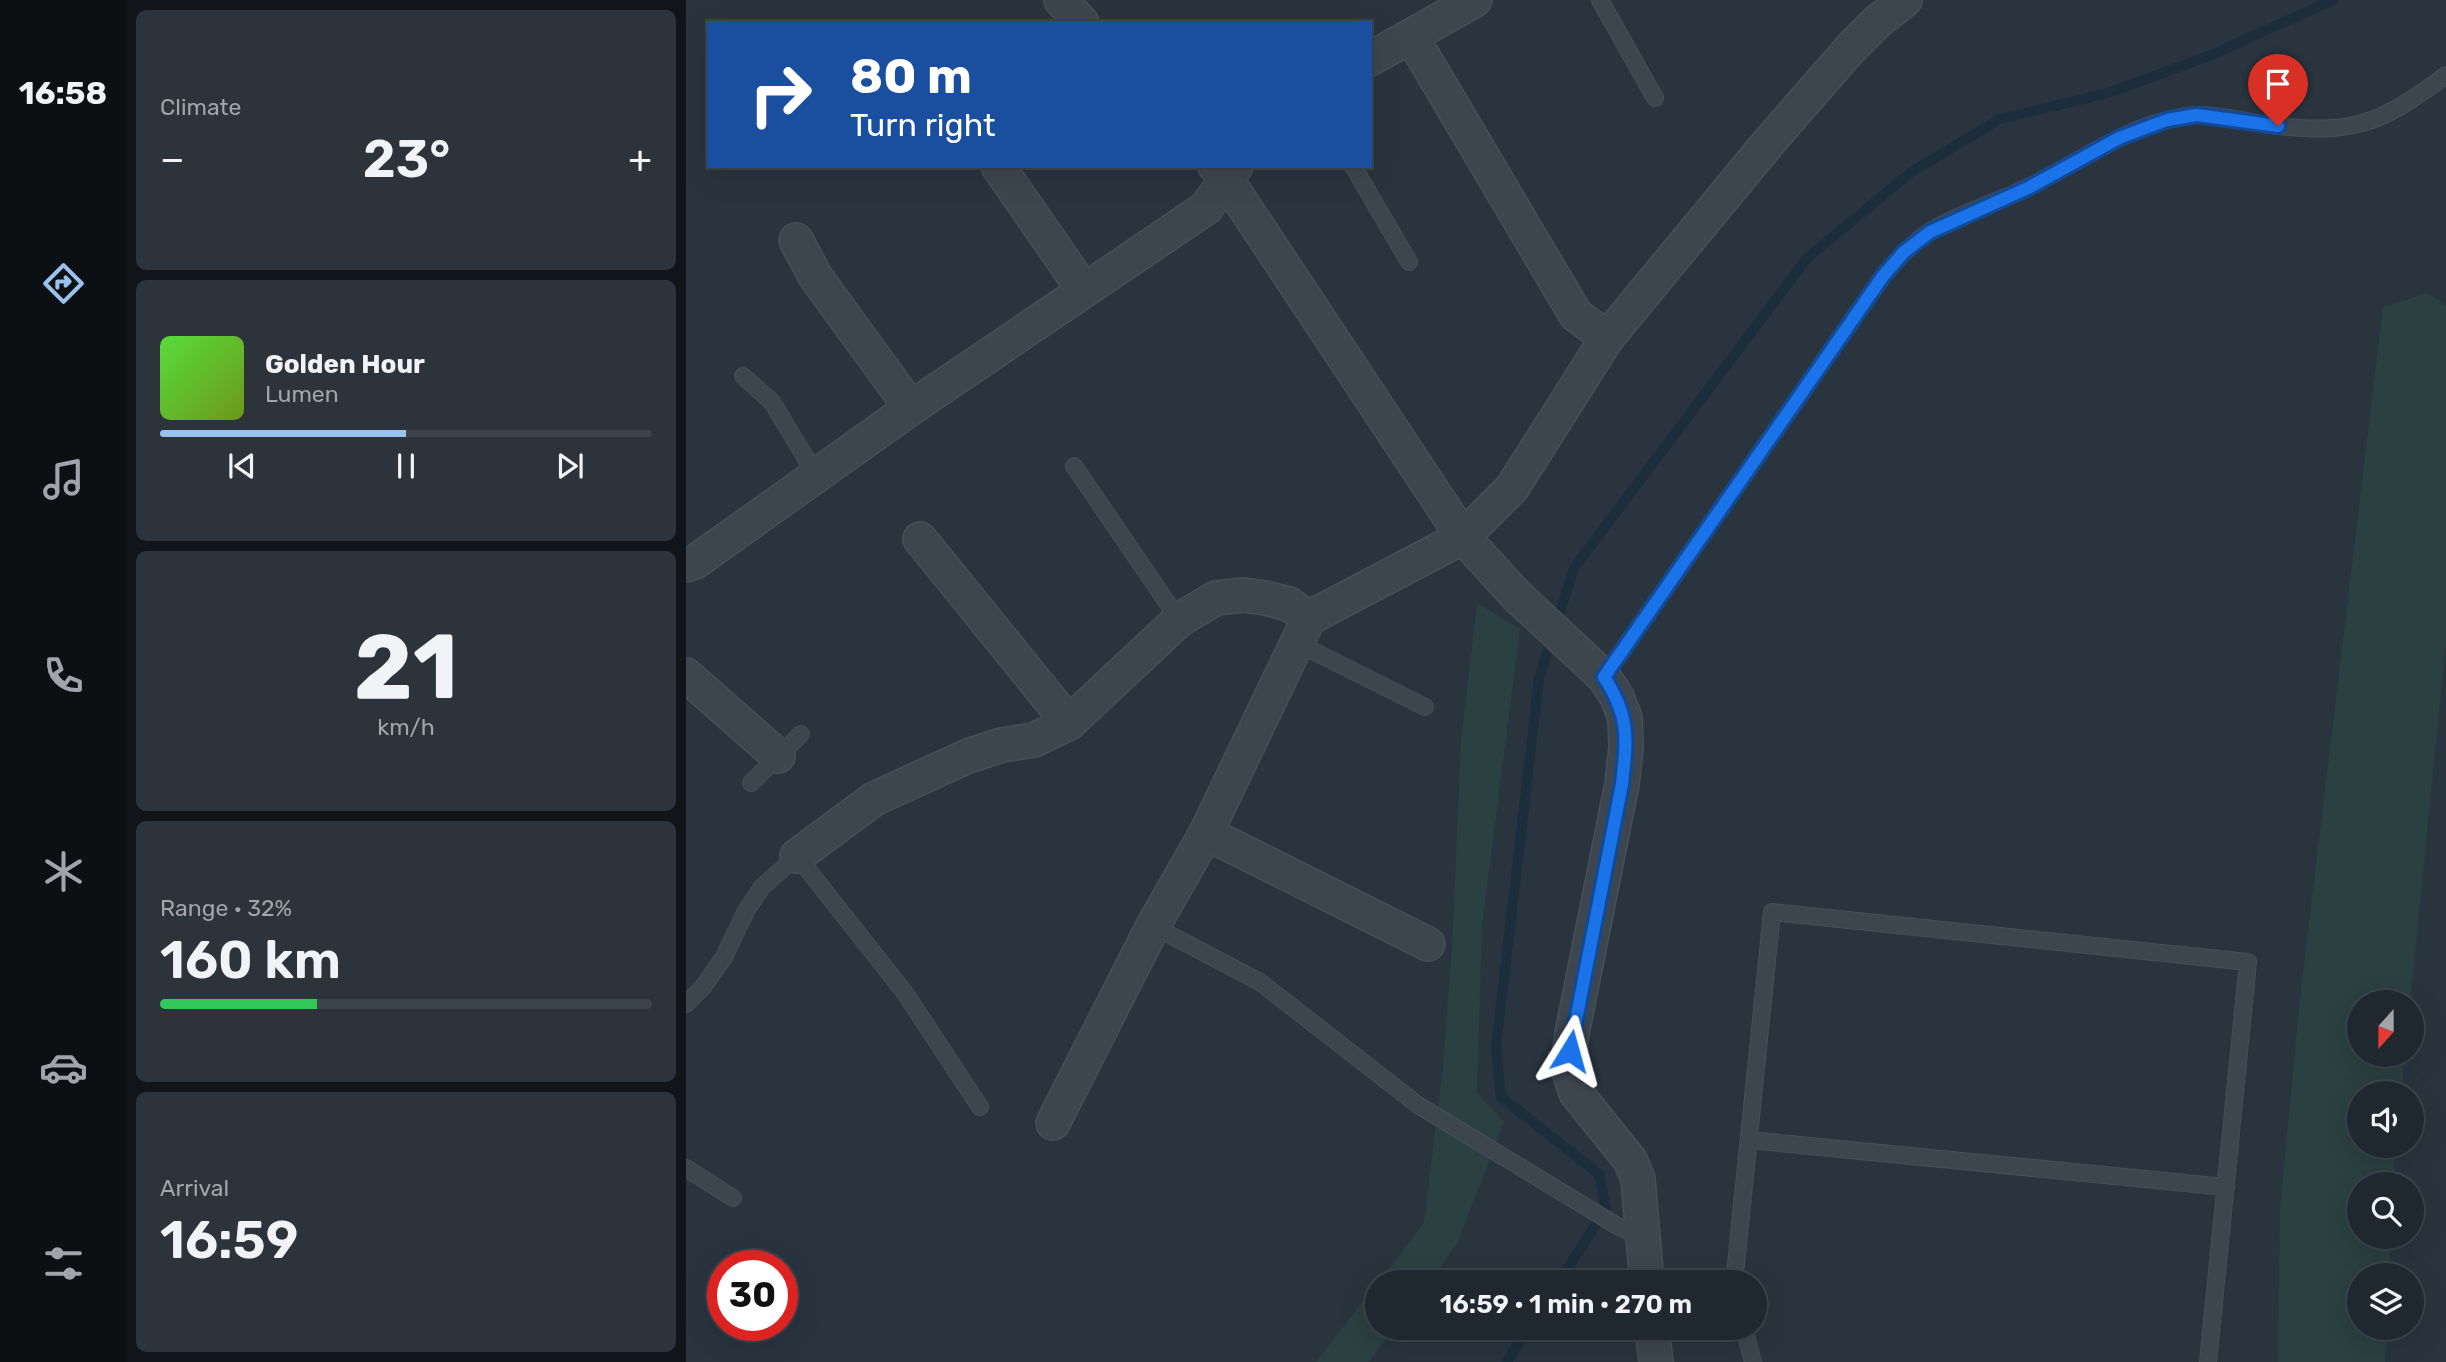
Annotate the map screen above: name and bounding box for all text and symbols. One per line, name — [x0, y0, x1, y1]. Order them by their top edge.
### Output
text: 80 m — [850, 47, 972, 105]
icon: right — [735, 49, 826, 140]
pin — [2248, 54, 2308, 126]
icon: arrive — [2259, 65, 2297, 103]
text: 16:58 — [19, 74, 107, 112]
text: Climate — [160, 93, 241, 121]
text: Turn right — [850, 106, 995, 144]
text: 23° — [363, 128, 450, 190]
text: − — [160, 136, 185, 182]
text: + — [628, 136, 652, 182]
icon: directions — [39, 259, 88, 308]
text: Golden Hour — [265, 349, 425, 380]
text: Lumen — [265, 380, 339, 408]
icon: previous — [223, 447, 261, 485]
icon: pause — [387, 447, 425, 485]
icon: next — [551, 447, 589, 485]
icon: music — [39, 455, 88, 504]
text: 21 — [354, 613, 458, 721]
icon: phone — [39, 651, 88, 700]
text: km/h — [377, 713, 435, 741]
icon: climate — [39, 847, 88, 896]
text: Range · 32% — [160, 894, 292, 922]
text: 160 km — [160, 929, 341, 991]
north arrow — [2347, 990, 2424, 1068]
map controls — [2347, 990, 2424, 1340]
position arrow — [1533, 1014, 1607, 1088]
icon: car — [39, 1043, 88, 1092]
button: sound — [2347, 1081, 2424, 1158]
button: search — [2347, 1172, 2424, 1249]
text: Arrival — [160, 1174, 229, 1202]
text: 16:59 — [160, 1209, 298, 1271]
icon: filters — [39, 1239, 88, 1288]
speed limit sign: 30 — [707, 1250, 798, 1341]
button: layers — [2347, 1263, 2424, 1340]
text: 16:59 · 1 min · 270 m — [1440, 1289, 1692, 1320]

